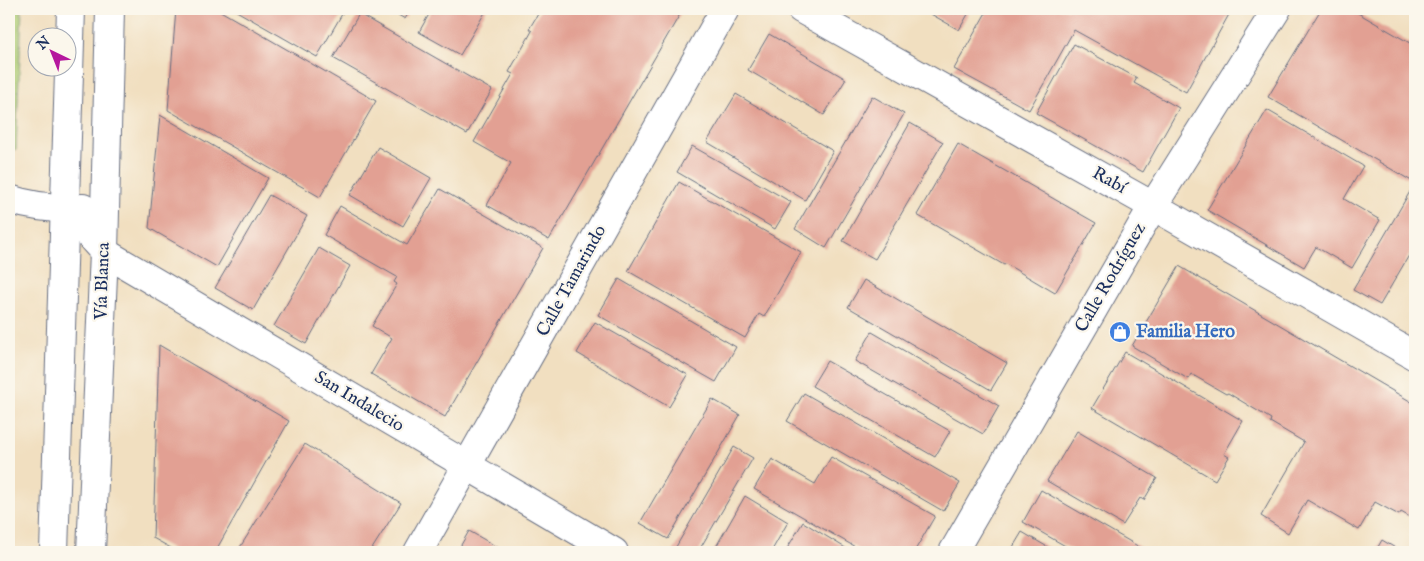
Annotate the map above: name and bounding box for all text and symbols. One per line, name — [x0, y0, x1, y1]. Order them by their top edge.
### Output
north arrow — [28, 28, 78, 78]
text: N — [33, 33, 54, 55]
street label: Rabí — [1088, 162, 1131, 200]
street label: Calle Rodríguez — [1070, 219, 1152, 337]
street label: Calle Tamarindo — [532, 221, 612, 341]
street label: Vía Blanca — [90, 242, 116, 321]
shop icon: Familia Hero — [1108, 320, 1132, 344]
place label: Familia Hero — [1136, 321, 1235, 344]
street label: San Indalecio — [310, 366, 408, 438]

